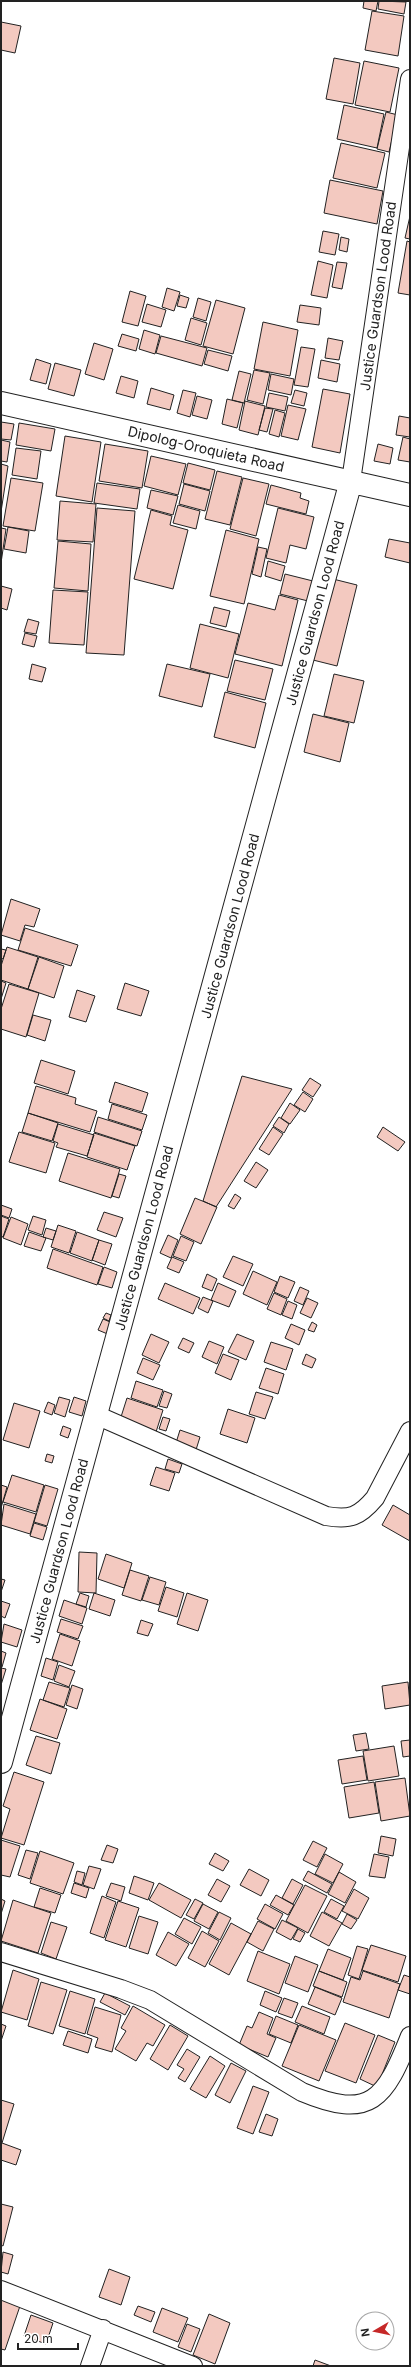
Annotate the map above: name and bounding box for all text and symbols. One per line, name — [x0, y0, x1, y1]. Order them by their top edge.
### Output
street label: Justice Guardson Lood Road — [356, 200, 399, 392]
street label: Dipolog-Oroquieta Road — [126, 422, 286, 475]
street label: Justice Guardson Lood Road — [282, 518, 347, 707]
street label: Justice Guardson Lood Road — [197, 831, 262, 1020]
street label: Justice Guardson Lood Road — [111, 1143, 176, 1332]
street label: Justice Guardson Lood Road — [26, 1456, 91, 1645]
north arrow — [355, 2311, 395, 2351]
scale bar — [18, 2325, 78, 2351]
text: N — [358, 2327, 373, 2338]
text: 20 m — [24, 2331, 53, 2346]

